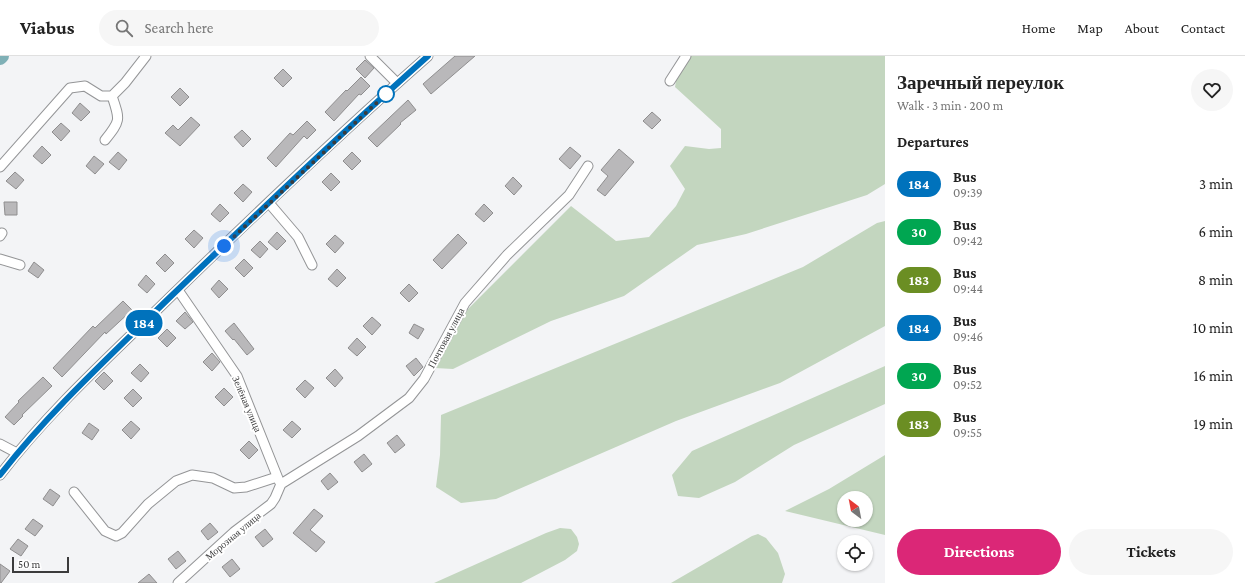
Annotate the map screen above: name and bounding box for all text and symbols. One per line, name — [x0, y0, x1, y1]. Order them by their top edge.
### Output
search box — [99, 10, 379, 46]
text: Viabus — [20, 17, 75, 38]
icon: search — [113, 17, 135, 39]
text: Search here — [145, 20, 213, 36]
text: Home — [1022, 20, 1055, 36]
text: Map — [1077, 20, 1103, 36]
text: About — [1125, 20, 1159, 36]
text: Contact — [1181, 20, 1225, 36]
button: heart — [1191, 69, 1233, 111]
text: Заречный переулок — [897, 72, 1064, 93]
unlabelled marker — [377, 85, 395, 103]
text: Walk · 3 min · 200 m — [897, 98, 1003, 113]
text: Departures — [897, 134, 969, 150]
text: Bus — [953, 169, 976, 185]
text: 184 — [909, 176, 929, 192]
text: 3 min — [1199, 176, 1233, 192]
text: 09:39 — [953, 185, 983, 200]
text: Bus — [953, 217, 976, 233]
text: 30 — [911, 224, 927, 240]
text: 6 min — [1199, 224, 1233, 240]
text: 09:42 — [953, 233, 983, 248]
your location — [214, 236, 234, 256]
text: Bus — [953, 265, 976, 281]
text: 183 — [909, 272, 929, 288]
text: 8 min — [1198, 272, 1233, 288]
text: 09:44 — [953, 281, 983, 296]
street label: Почтовая улица — [426, 306, 467, 370]
line badge: 184 — [121, 310, 167, 336]
text: Bus — [953, 313, 976, 329]
text: 184 — [134, 315, 154, 331]
text: 184 — [909, 320, 929, 336]
text: 10 min — [1193, 320, 1233, 336]
text: 09:46 — [953, 329, 983, 344]
text: Bus — [953, 361, 976, 377]
text: 30 — [911, 368, 927, 384]
text: 16 min — [1194, 368, 1233, 384]
street label: Зелёная улица — [230, 374, 264, 434]
text: 09:52 — [953, 377, 982, 392]
text: Bus — [953, 409, 976, 425]
text: 183 — [909, 416, 929, 432]
text: 19 min — [1194, 416, 1233, 432]
text: 09:55 — [953, 425, 982, 440]
north arrow — [837, 491, 873, 527]
map controls — [837, 491, 873, 571]
street label: Морозная улица — [203, 509, 263, 562]
button: Directions — [897, 529, 1061, 575]
button: Tickets — [1069, 529, 1233, 575]
button: locate — [837, 535, 873, 571]
scale bar — [12, 555, 69, 574]
text: 50 m — [18, 558, 40, 570]

